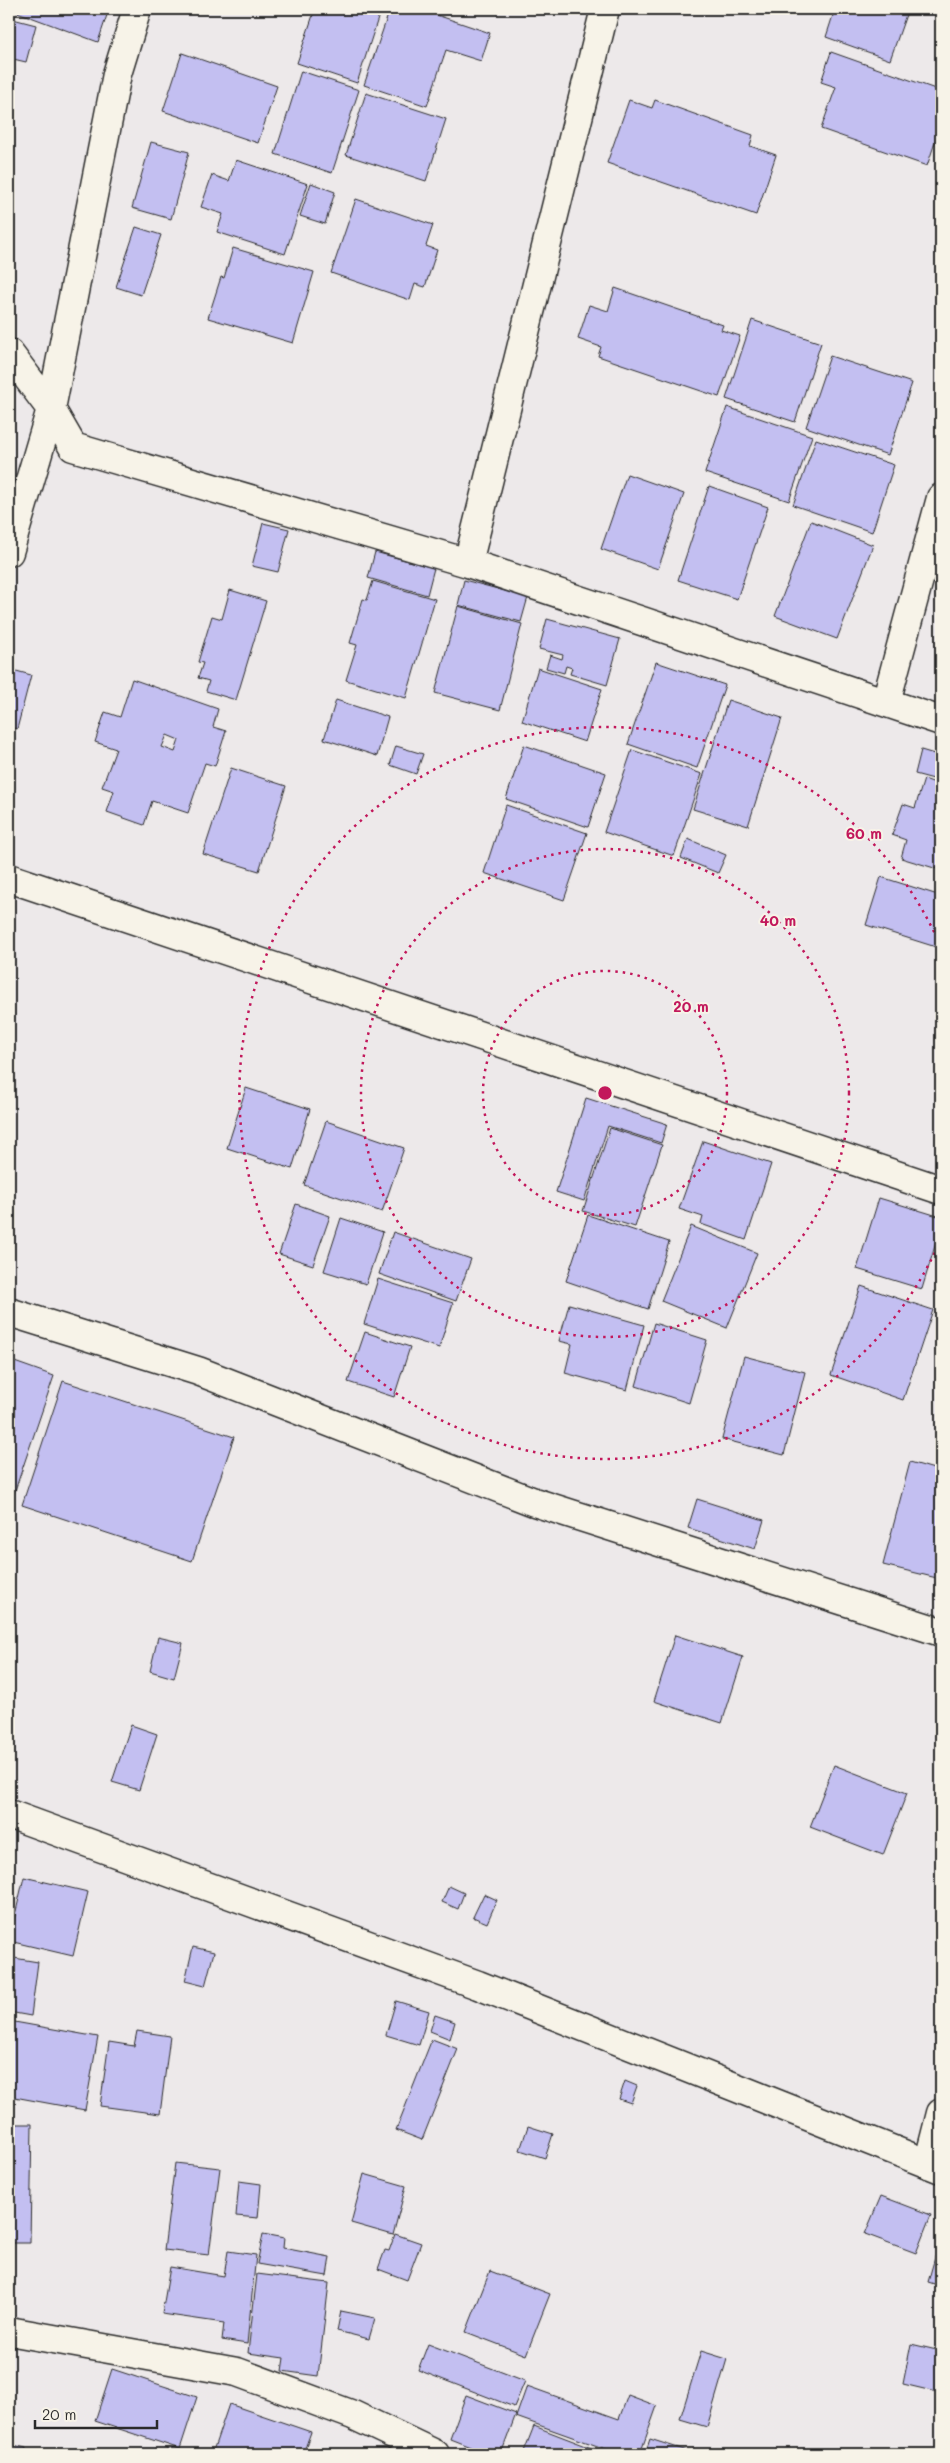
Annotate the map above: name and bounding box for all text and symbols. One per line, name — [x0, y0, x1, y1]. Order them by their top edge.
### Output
text: 60 m — [846, 823, 882, 843]
text: 40 m — [760, 910, 796, 930]
text: 20 m — [673, 996, 709, 1016]
centre of rings — [596, 1084, 614, 1102]
scale bar — [35, 2398, 158, 2430]
text: 20 m — [42, 2404, 76, 2424]

